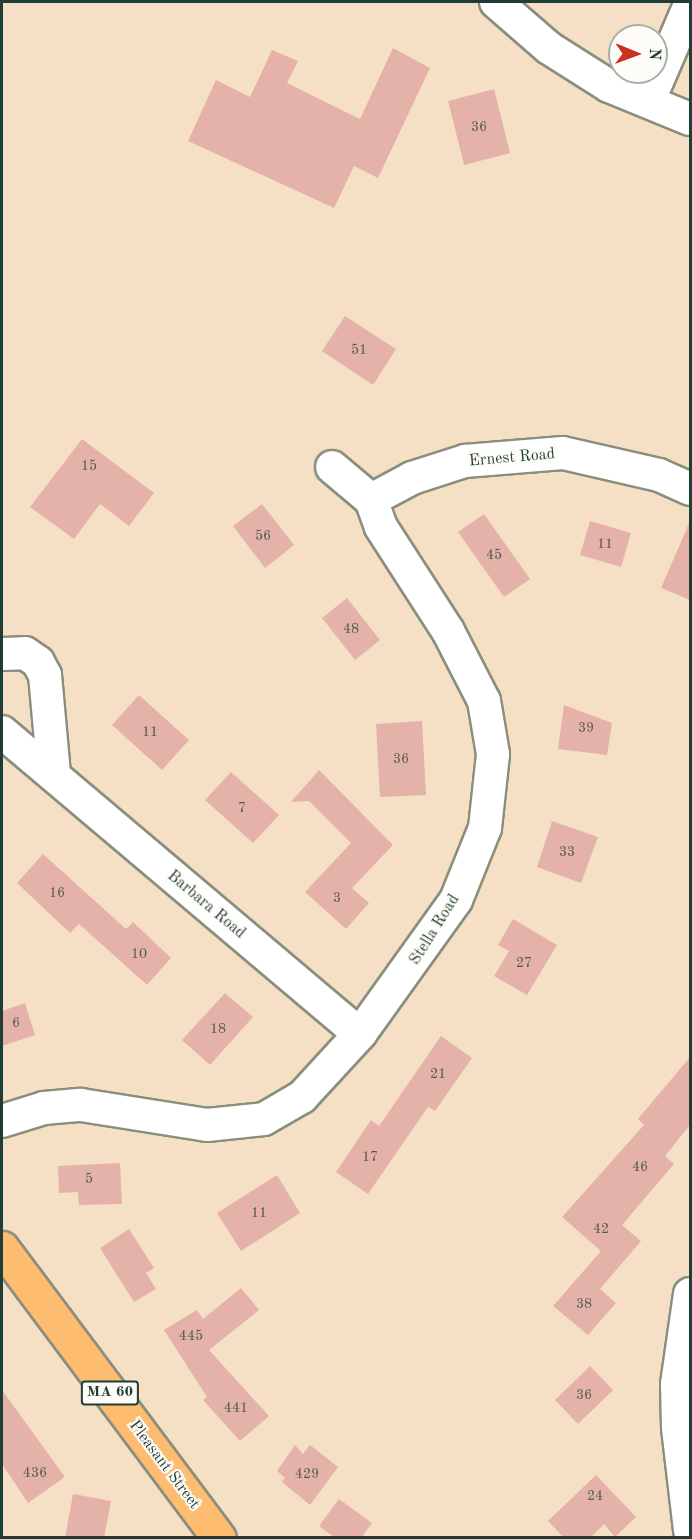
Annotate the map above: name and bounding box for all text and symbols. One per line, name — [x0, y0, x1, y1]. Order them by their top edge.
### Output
north arrow — [608, 24, 668, 84]
text: N — [646, 48, 662, 61]
house number: 36 — [471, 119, 487, 135]
house number: 51 — [351, 342, 367, 358]
street label: Ernest Road — [468, 445, 556, 471]
house number: 15 — [81, 458, 97, 474]
house number: 56 — [255, 528, 271, 544]
house number: 11 — [597, 536, 613, 552]
house number: 45 — [486, 547, 502, 563]
house number: 48 — [343, 621, 359, 637]
house number: 39 — [578, 720, 594, 736]
house number: 11 — [142, 724, 158, 740]
house number: 36 — [393, 751, 409, 767]
house number: 7 — [238, 800, 246, 816]
house number: 33 — [559, 844, 575, 860]
street label: Barbara Road — [163, 867, 249, 943]
house number: 16 — [49, 885, 65, 901]
house number: 3 — [333, 890, 341, 906]
street label: Stella Road — [406, 891, 464, 969]
house number: 10 — [131, 946, 147, 962]
house number: 27 — [516, 955, 532, 971]
house number: 6 — [12, 1015, 20, 1031]
house number: 18 — [210, 1021, 226, 1037]
house number: 21 — [430, 1066, 446, 1082]
house number: 17 — [362, 1149, 378, 1165]
house number: 46 — [632, 1159, 648, 1175]
house number: 5 — [85, 1171, 93, 1187]
house number: 11 — [251, 1205, 267, 1221]
house number: 42 — [593, 1221, 609, 1237]
house number: 38 — [576, 1296, 592, 1312]
house number: 445 — [179, 1328, 203, 1344]
road number: MA 60 — [80, 1381, 140, 1405]
house number: 36 — [576, 1387, 592, 1403]
house number: 441 — [224, 1400, 248, 1416]
street label: Pleasant Street — [124, 1417, 204, 1513]
house number: 436 — [23, 1465, 47, 1481]
house number: 429 — [295, 1466, 319, 1482]
house number: 24 — [587, 1488, 603, 1504]

